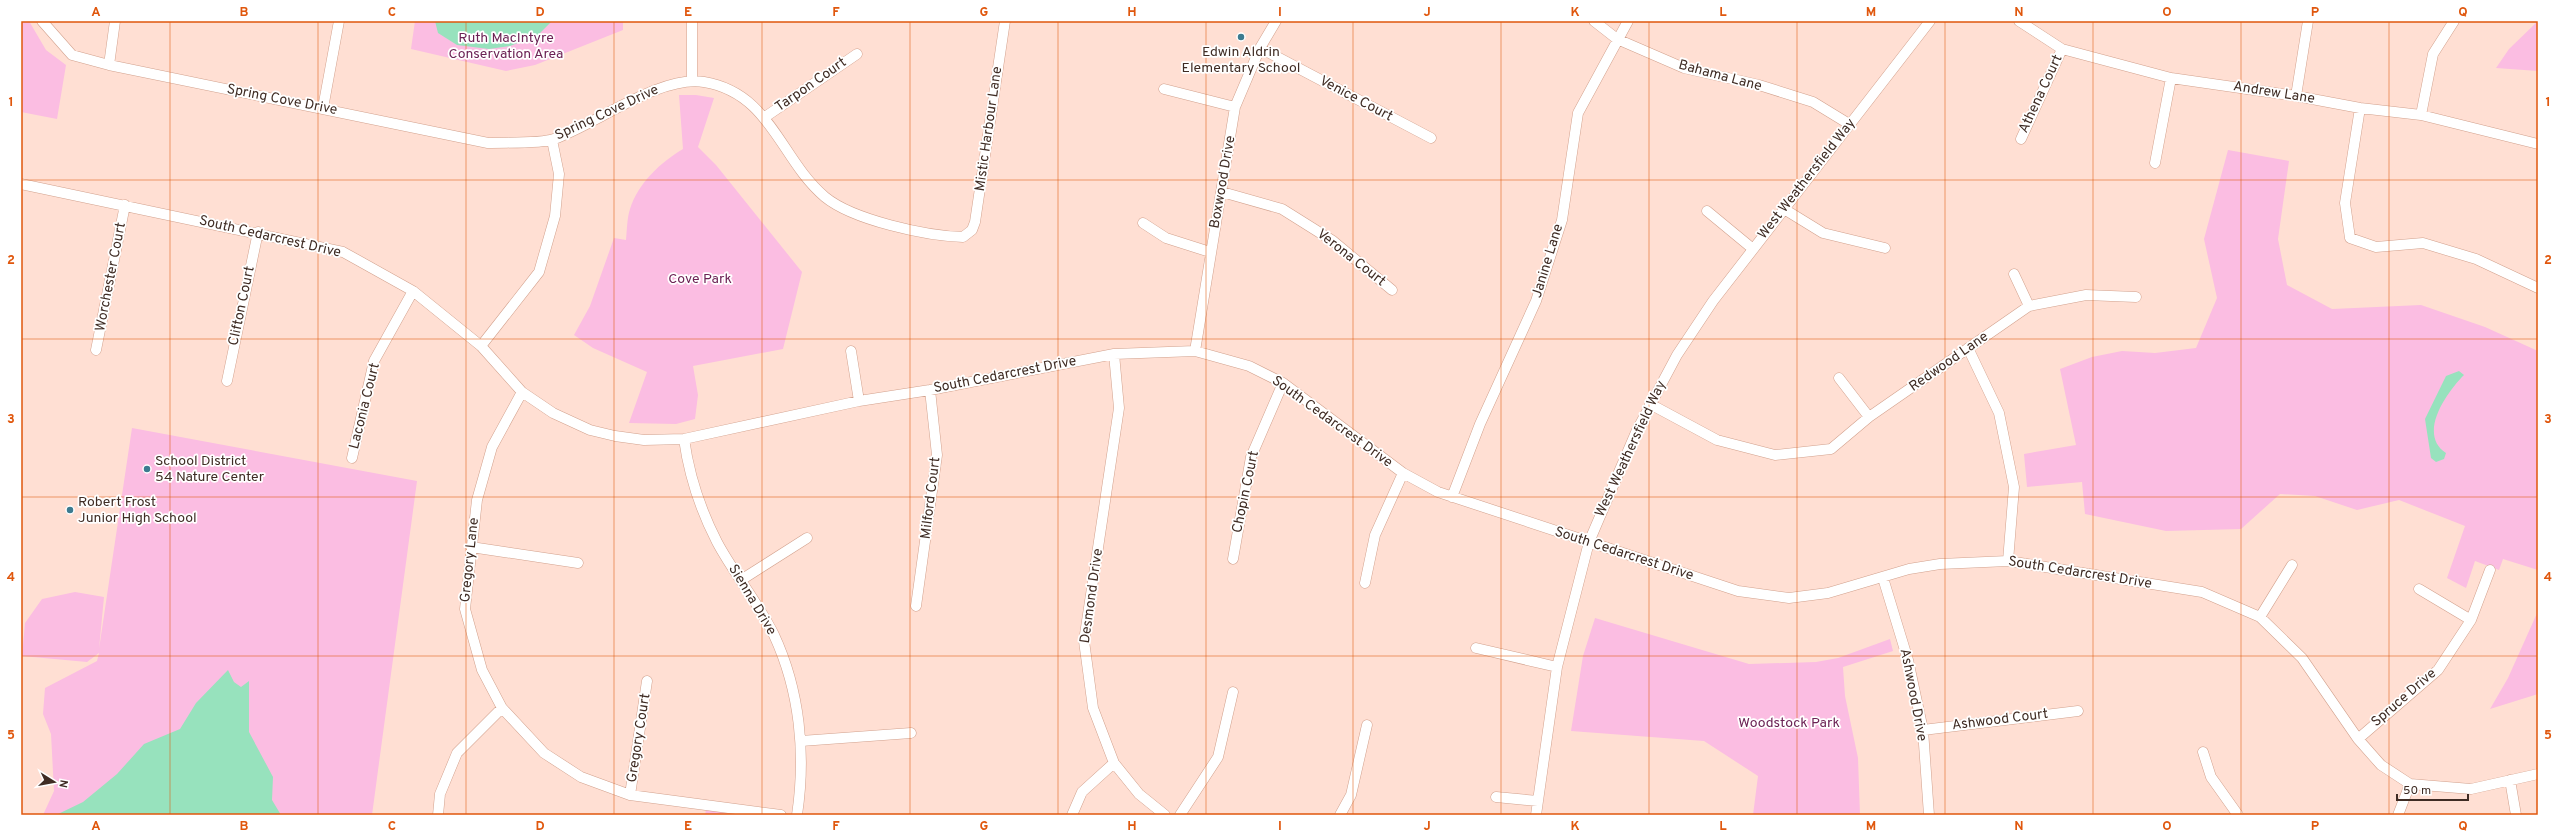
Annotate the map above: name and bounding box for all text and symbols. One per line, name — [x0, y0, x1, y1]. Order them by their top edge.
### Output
text: A — [91, 5, 101, 21]
text: B — [240, 5, 249, 21]
text: C — [388, 5, 396, 21]
text: D — [535, 5, 545, 21]
text: E — [684, 5, 692, 21]
text: F — [832, 5, 840, 21]
text: G — [980, 5, 989, 21]
text: H — [1127, 5, 1137, 21]
text: I — [1278, 5, 1282, 21]
text: J — [1423, 5, 1431, 21]
text: K — [1570, 5, 1580, 21]
text: L — [1719, 5, 1727, 21]
text: M — [1866, 5, 1876, 21]
text: N — [2014, 5, 2024, 21]
text: O — [2162, 5, 2172, 21]
text: P — [2311, 5, 2320, 21]
text: Q — [2458, 5, 2468, 21]
park label: Ruth MacIntyre Conservation Area — [449, 30, 563, 63]
marker: Edwin Aldrin Elementary School — [1236, 32, 1246, 42]
place label: Edwin Aldrin Elementary School — [1182, 44, 1300, 77]
street label: Athena Court — [2015, 52, 2067, 136]
street label: Tarpon Court — [772, 54, 850, 116]
street label: Bahama Lane — [1676, 57, 1764, 95]
street label: Mistic Harbour Lane — [972, 65, 1006, 193]
street label: Venice Court — [1316, 73, 1396, 125]
street label: Andrew Lane — [2232, 78, 2316, 108]
street label: Spring Cove Drive — [225, 81, 339, 119]
street label: Spring Cove Drive — [552, 82, 662, 144]
text: 1 — [8, 95, 14, 111]
text: 1 — [2545, 95, 2551, 111]
street label: West Weathersfield Way — [1755, 115, 1859, 243]
street label: Boxwood Drive — [1206, 134, 1240, 230]
street label: South Cedarcrest Drive — [197, 212, 343, 262]
street label: Worchester Court — [92, 221, 130, 333]
street label: Janine Lane — [1529, 222, 1567, 300]
street label: Verona Court — [1313, 226, 1389, 290]
text: 2 — [7, 253, 15, 269]
text: 2 — [2544, 253, 2552, 269]
street label: Clifton Court — [225, 265, 259, 347]
park label: Cove Park — [668, 271, 732, 288]
street label: Redwood Lane — [1906, 328, 1992, 396]
street label: South Cedarcrest Drive — [932, 353, 1078, 397]
street label: Laconia Court — [346, 361, 384, 451]
street label: South Cedarcrest Drive — [1268, 372, 1396, 472]
street label: West Weathersfield Way — [1592, 378, 1670, 520]
text: 3 — [7, 412, 15, 428]
text: 3 — [2544, 412, 2552, 428]
street label: Chopin Court — [1229, 449, 1263, 535]
place label: School District 54 Nature Center — [155, 453, 265, 486]
street label: Milford Court — [918, 456, 944, 540]
marker: School District 54 Nature Center — [142, 464, 152, 474]
place label: Robert Frost Junior High School — [78, 494, 197, 527]
marker: Robert Frost Junior High School — [65, 505, 75, 515]
street label: Gregory Lane — [457, 517, 483, 603]
street label: South Cedarcrest Drive — [1552, 523, 1696, 585]
street label: Desmond Drive — [1077, 547, 1107, 645]
street label: South Cedarcrest Drive — [2007, 553, 2153, 593]
street label: Sienna Drive — [724, 562, 780, 638]
text: 4 — [7, 570, 15, 586]
text: 4 — [2544, 570, 2552, 586]
street label: Ashwood Drive — [1896, 647, 1930, 743]
street label: Spruce Drive — [2368, 665, 2440, 731]
street label: Gregory Court — [624, 692, 654, 784]
street label: Ashwood Court — [1951, 706, 2049, 734]
park label: Woodstock Park — [1738, 715, 1840, 732]
text: 5 — [7, 728, 15, 744]
text: 5 — [2544, 728, 2552, 744]
north arrow — [34, 762, 74, 802]
scale bar — [2397, 776, 2468, 802]
text: N — [55, 779, 70, 789]
text: 50 m — [2403, 783, 2431, 799]
text: A — [91, 819, 101, 835]
text: B — [240, 819, 249, 835]
text: C — [388, 819, 396, 835]
text: D — [535, 819, 545, 835]
text: E — [684, 819, 692, 835]
text: F — [832, 819, 840, 835]
text: G — [980, 819, 989, 835]
text: H — [1127, 819, 1137, 835]
text: I — [1278, 819, 1282, 835]
text: J — [1423, 819, 1431, 835]
text: K — [1570, 819, 1580, 835]
text: L — [1719, 819, 1727, 835]
text: M — [1866, 819, 1876, 835]
text: N — [2014, 819, 2024, 835]
text: O — [2162, 819, 2172, 835]
text: P — [2311, 819, 2320, 835]
text: Q — [2458, 819, 2468, 835]

